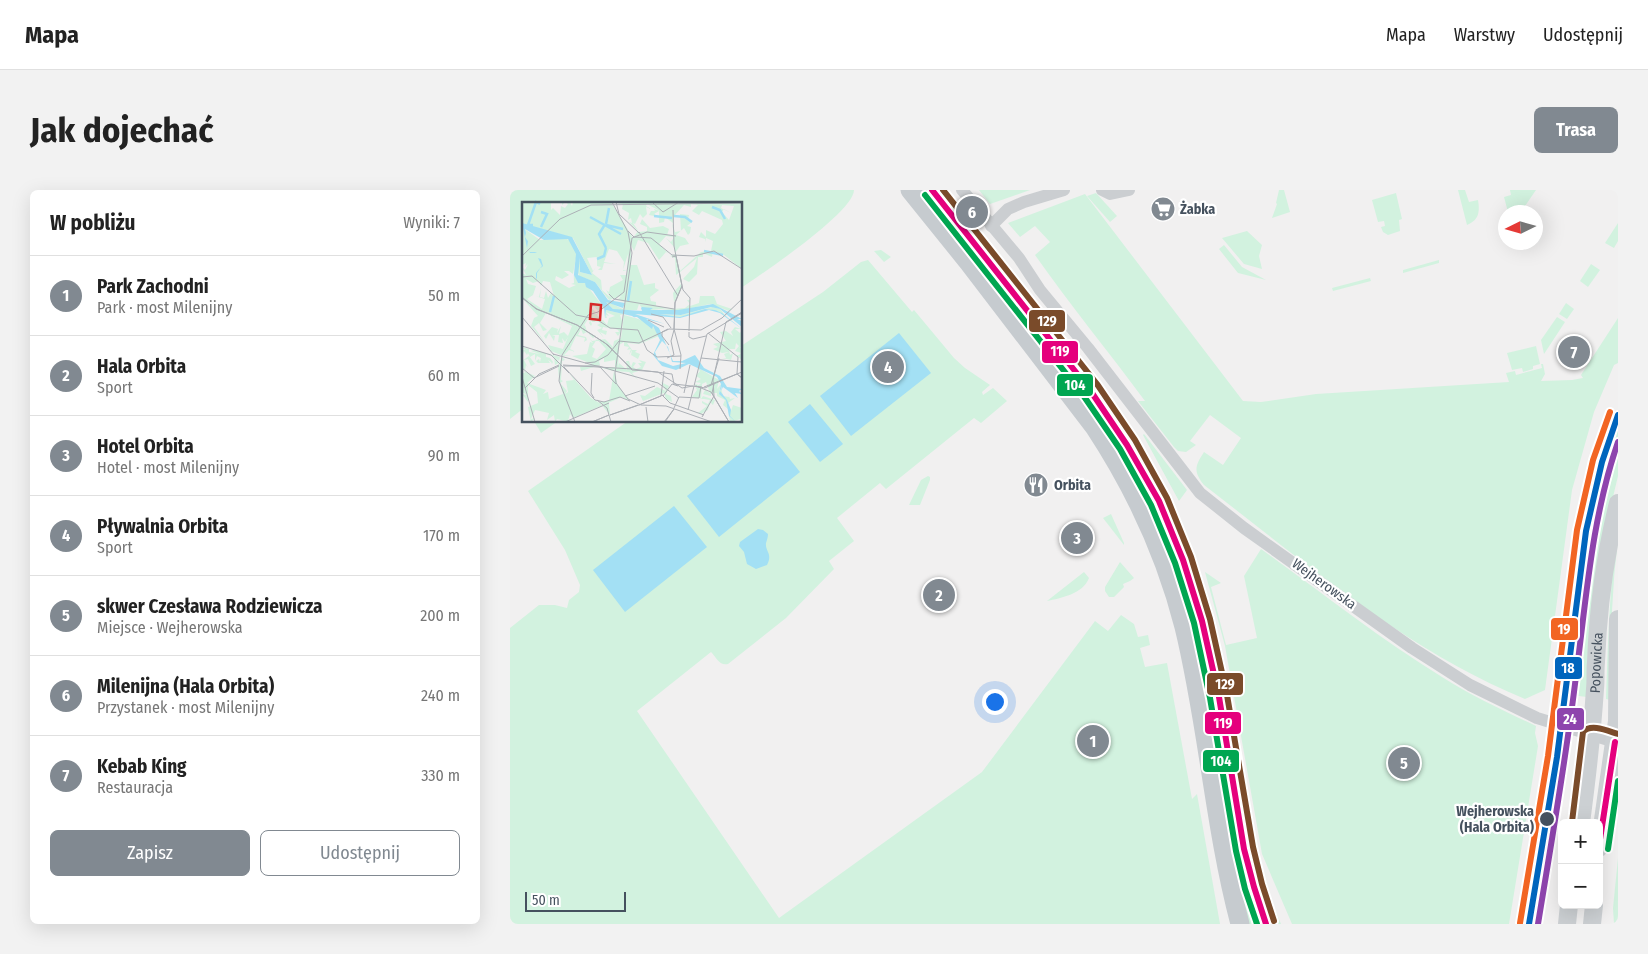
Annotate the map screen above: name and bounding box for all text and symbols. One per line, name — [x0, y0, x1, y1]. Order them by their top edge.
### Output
text: Mapa — [25, 21, 79, 49]
text: Mapa — [1386, 24, 1426, 46]
text: Warstwy — [1454, 24, 1515, 46]
text: Udostępnij — [1543, 24, 1623, 46]
button: Trasa — [1534, 107, 1618, 153]
text: Jak dojechać — [30, 109, 213, 151]
pin: 6 — [956, 193, 988, 231]
supermarket icon: Żabka — [1150, 196, 1176, 222]
place label: Żabka — [1180, 200, 1215, 218]
inset map — [522, 202, 742, 422]
north arrow — [1498, 205, 1543, 250]
text: W pobliżu — [50, 210, 135, 236]
text: Wyniki: 7 — [403, 213, 460, 232]
text: Park Zachodni — [97, 275, 209, 298]
text: 1 — [63, 286, 69, 305]
text: 50 m — [428, 286, 460, 305]
text: Park · most Milenijny — [97, 298, 232, 317]
line badge: 129 — [1028, 309, 1066, 333]
text: 129 — [1037, 313, 1057, 330]
pin: 7 — [1558, 333, 1590, 371]
line badge: 119 — [1041, 340, 1079, 364]
text: 119 — [1051, 343, 1069, 360]
pin: 4 — [872, 348, 904, 386]
text: Hala Orbita — [97, 355, 186, 378]
text: 2 — [62, 366, 70, 385]
text: 60 m — [428, 366, 460, 385]
line badge: 104 — [1056, 373, 1094, 397]
text: 104 — [1065, 377, 1085, 394]
text: Sport — [97, 378, 133, 397]
text: Hotel Orbita — [97, 435, 194, 458]
text: 3 — [62, 446, 70, 465]
text: 90 m — [428, 446, 460, 465]
text: Hotel · most Milenijny — [97, 458, 239, 477]
restaurant icon: Orbita — [1023, 472, 1049, 498]
place label: Orbita — [1054, 477, 1091, 494]
text: Pływalnia Orbita — [97, 515, 228, 538]
pin: 3 — [1061, 519, 1093, 557]
text: 4 — [62, 526, 70, 545]
text: 170 m — [423, 526, 460, 545]
text: Sport — [97, 538, 133, 557]
street label: Wejherowska — [1289, 555, 1360, 613]
pin: 2 — [923, 576, 955, 614]
text: skwer Czesława Rodziewicza — [97, 595, 322, 618]
text: 5 — [62, 606, 70, 625]
text: 200 m — [420, 606, 460, 625]
line badge: 19 — [1550, 617, 1579, 641]
text: Miejsce · Wejherowska — [97, 618, 243, 637]
text: 19 — [1557, 621, 1571, 638]
street label: Popowicka — [1586, 632, 1606, 694]
line badge: 18 — [1554, 656, 1583, 680]
text: 18 — [1561, 660, 1575, 677]
line badge: 129 — [1206, 672, 1244, 696]
text: Milenijna (Hala Orbita) — [97, 675, 274, 698]
text: 129 — [1215, 676, 1235, 693]
text: 6 — [62, 686, 70, 705]
text: 240 m — [421, 686, 460, 705]
your location — [982, 689, 1008, 715]
text: Przystanek · most Milenijny — [97, 698, 274, 717]
line badge: 24 — [1556, 707, 1585, 731]
line badge: 119 — [1204, 711, 1242, 735]
text: 24 — [1562, 711, 1577, 728]
text: 119 — [1214, 715, 1232, 732]
pin: 1 — [1077, 722, 1109, 760]
pin: 5 — [1388, 744, 1420, 782]
line badge: 104 — [1202, 749, 1240, 773]
text: 104 — [1211, 753, 1231, 770]
text: Kebab King — [97, 755, 187, 778]
text: 7 — [63, 766, 69, 785]
text: 330 m — [421, 766, 460, 785]
text: Restauracja — [97, 778, 173, 797]
place label: Wejherowska (Hala Orbita) — [1456, 803, 1534, 836]
marker: Wejherowska (Hala Orbita) — [1538, 810, 1556, 828]
map controls — [1558, 819, 1603, 909]
button: + — [1558, 819, 1603, 864]
button: Zapisz — [50, 830, 250, 876]
button: Udostępnij — [260, 830, 460, 876]
button: − — [1558, 864, 1603, 909]
scale bar — [525, 889, 626, 912]
text: 50 m — [532, 892, 560, 909]

